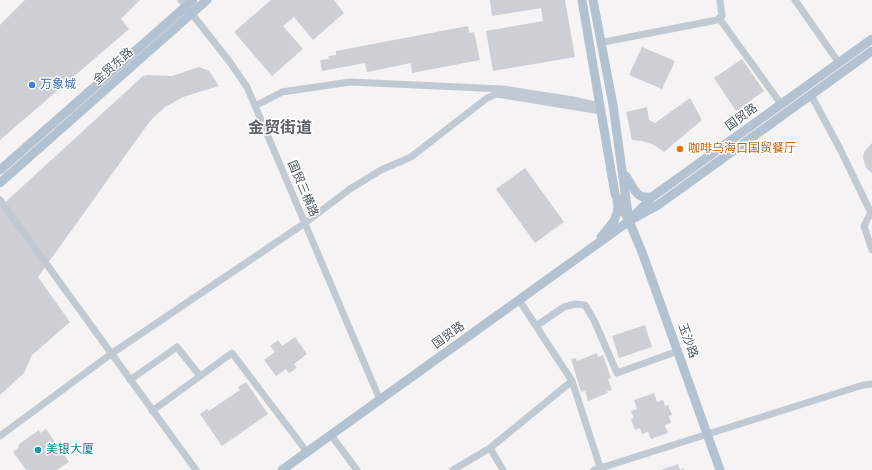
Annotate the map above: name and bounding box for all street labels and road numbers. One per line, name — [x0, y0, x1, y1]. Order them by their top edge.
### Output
street label: 金贸东路 — [91, 46, 137, 88]
street label: 国贸路 — [723, 102, 761, 134]
street label: 国贸三横路 — [284, 159, 320, 219]
street label: 国贸路 — [430, 320, 468, 352]
street label: 玉沙路 — [674, 322, 700, 360]

